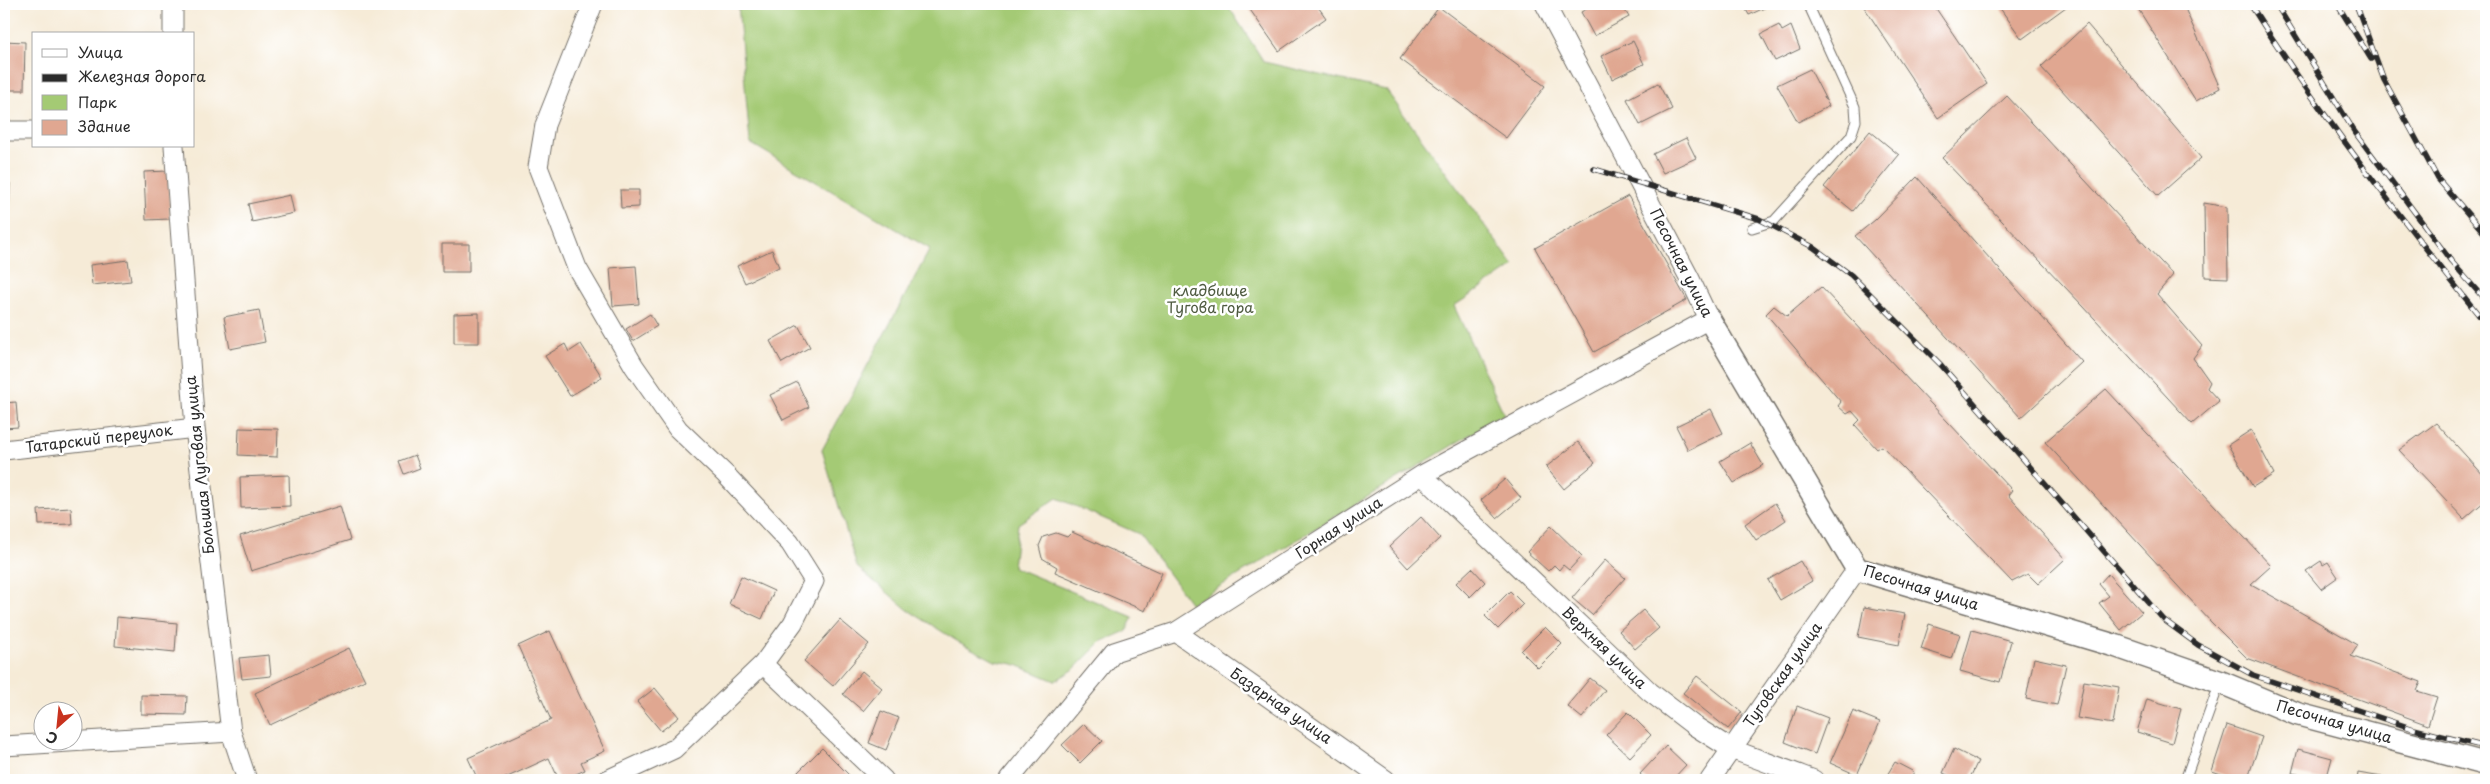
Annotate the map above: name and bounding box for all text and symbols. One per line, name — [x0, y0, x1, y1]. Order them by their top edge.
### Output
legend — [32, 32, 195, 148]
text: Улица — [78, 40, 123, 63]
text: Железная дорога — [78, 64, 206, 87]
text: Парк — [78, 90, 117, 113]
text: Здание — [78, 114, 131, 137]
street label: Песочная улица — [1645, 204, 1720, 321]
park label: кладбище Тугова гора — [1166, 278, 1254, 318]
street label: Большая Луговая улица — [178, 374, 219, 555]
street label: Татарский переулок — [24, 417, 174, 458]
street label: Горная улица — [1290, 490, 1387, 563]
street label: Песочная улица — [1861, 558, 1982, 615]
street label: Верхняя улица — [1557, 600, 1653, 694]
street label: Туговская улица — [1737, 616, 1827, 732]
street label: Базарная улица — [1226, 661, 1338, 749]
street label: Песочная улица — [2274, 693, 2396, 748]
north arrow — [32, 702, 82, 752]
text: С — [42, 726, 61, 750]

